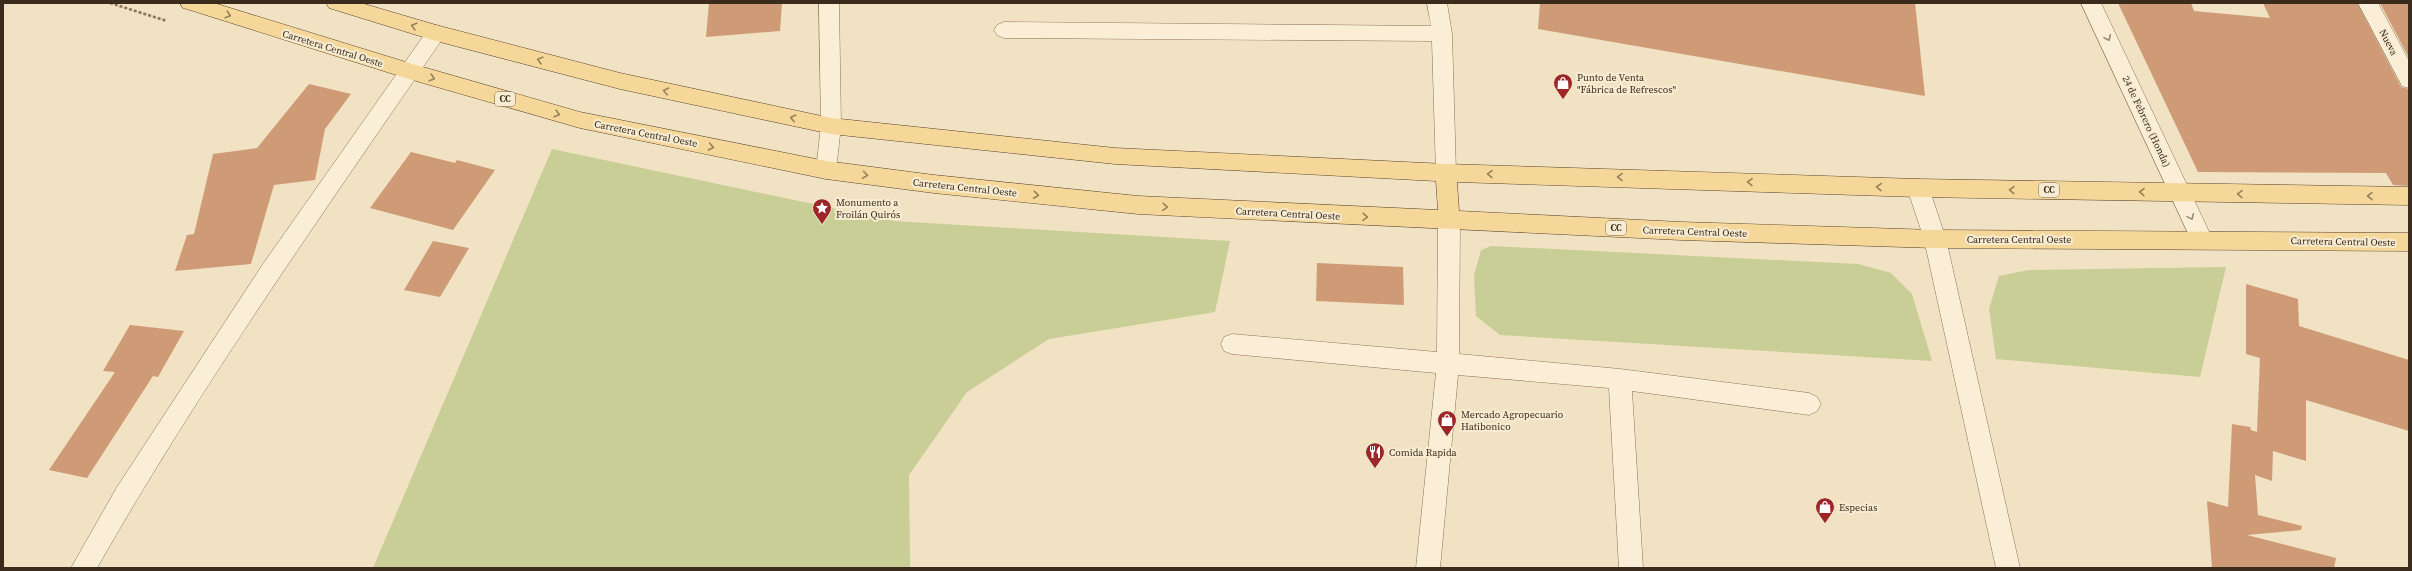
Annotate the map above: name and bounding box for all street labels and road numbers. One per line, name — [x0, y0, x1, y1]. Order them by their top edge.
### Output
street label: Carretera Central Oeste — [281, 27, 385, 70]
street label: Nueva — [2376, 27, 2401, 58]
street label: 24 de Febrero (Honda) — [2120, 73, 2173, 169]
road number: CC — [495, 92, 515, 106]
street label: Carretera Central Oeste — [593, 117, 699, 150]
street label: Carretera Central Oeste — [912, 176, 1018, 199]
road number: CC — [2039, 183, 2059, 197]
street label: Carretera Central Oeste — [1235, 204, 1341, 223]
road number: CC — [1606, 221, 1626, 235]
street label: Carretera Central Oeste — [1642, 223, 1748, 240]
street label: Carretera Central Oeste — [1967, 233, 2071, 246]
street label: Carretera Central Oeste — [2291, 234, 2395, 249]

